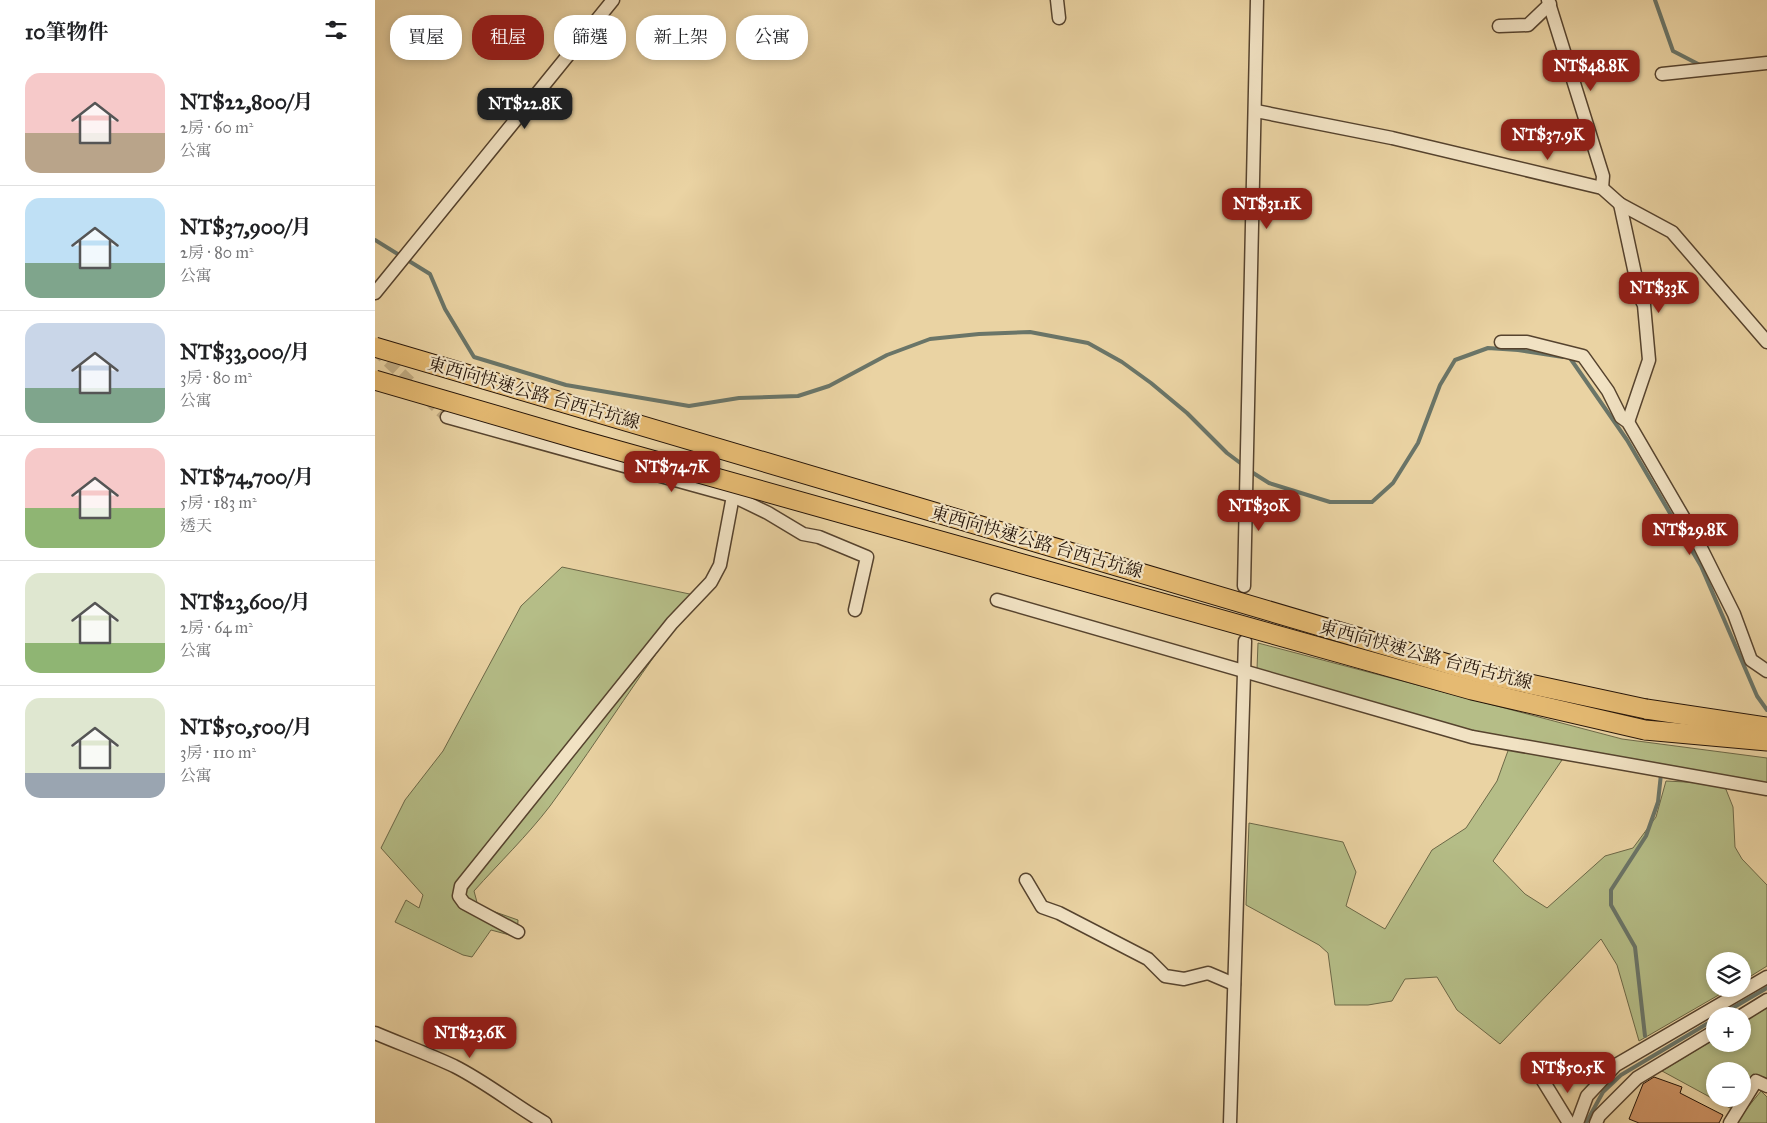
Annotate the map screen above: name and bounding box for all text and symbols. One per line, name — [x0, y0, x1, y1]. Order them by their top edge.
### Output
chip: 買屋 — [390, 15, 462, 60]
chip: 租屋 — [472, 15, 544, 60]
chip: 篩選 — [554, 15, 626, 60]
chip: 新上架 — [636, 15, 726, 60]
chip: 公寓 — [736, 15, 808, 60]
icon: filters — [322, 16, 350, 44]
text: 10筆物件 — [25, 19, 108, 45]
pin: NT$48.8K — [1539, 49, 1643, 92]
text: NT$48.8K — [1554, 56, 1628, 75]
pin: NT$22.8K — [473, 88, 577, 130]
text: NT$22,800/月 — [180, 89, 314, 115]
icon: home — [65, 93, 125, 153]
text: NT$22.8K — [488, 94, 562, 113]
text: 2房 · 60 m² — [180, 118, 253, 137]
pin: NT$37.9K — [1496, 119, 1600, 161]
text: NT$37.9K — [1512, 125, 1584, 144]
text: 公寓 — [180, 141, 212, 160]
pin: NT$31.1K — [1215, 188, 1319, 230]
text: NT$31.1K — [1233, 194, 1301, 213]
text: NT$37,900/月 — [180, 214, 312, 240]
icon: home — [65, 218, 125, 278]
text: 2房 · 80 m² — [180, 243, 254, 262]
text: 公寓 — [180, 266, 212, 285]
pin: NT$33K — [1618, 272, 1700, 314]
text: NT$33K — [1630, 278, 1688, 297]
text: NT$33,000/月 — [180, 339, 310, 365]
icon: home — [65, 343, 125, 403]
street label: 東西向快速公路 台西古坑線 — [425, 352, 643, 434]
text: 3房 · 80 m² — [180, 368, 252, 387]
text: 公寓 — [180, 391, 212, 410]
pin: NT$74.7K — [620, 450, 724, 493]
text: NT$74.7K — [635, 457, 709, 476]
text: NT$74,700/月 — [180, 464, 314, 490]
icon: home — [65, 468, 125, 528]
pin: NT$30K — [1218, 490, 1300, 532]
text: 5房 · 183 m² — [180, 493, 257, 512]
text: NT$30K — [1228, 496, 1290, 515]
street label: 東西向快速公路 台西古坑線 — [928, 501, 1146, 583]
pin: NT$29.8K — [1638, 514, 1742, 556]
text: 透天 — [180, 516, 212, 535]
text: NT$29.8K — [1653, 520, 1727, 539]
text: NT$23,600/月 — [180, 589, 311, 615]
icon: home — [65, 593, 125, 653]
street label: 東西向快速公路 台西古坑線 — [1317, 616, 1535, 694]
text: 2房 · 64 m² — [180, 618, 253, 637]
text: 公寓 — [180, 641, 212, 660]
text: NT$50,500/月 — [180, 714, 313, 740]
icon: home — [65, 718, 125, 778]
text: 3房 · 110 m² — [180, 743, 256, 762]
text: 公寓 — [180, 766, 212, 785]
map controls — [1706, 952, 1751, 1107]
button: layers — [1706, 952, 1751, 997]
button: + — [1706, 1007, 1751, 1052]
pin: NT$23.6K — [418, 1016, 522, 1059]
text: NT$23.6K — [434, 1023, 506, 1042]
pin: NT$50.5K — [1516, 1052, 1620, 1094]
text: NT$50.5K — [1532, 1058, 1604, 1077]
button: − — [1706, 1062, 1751, 1107]

